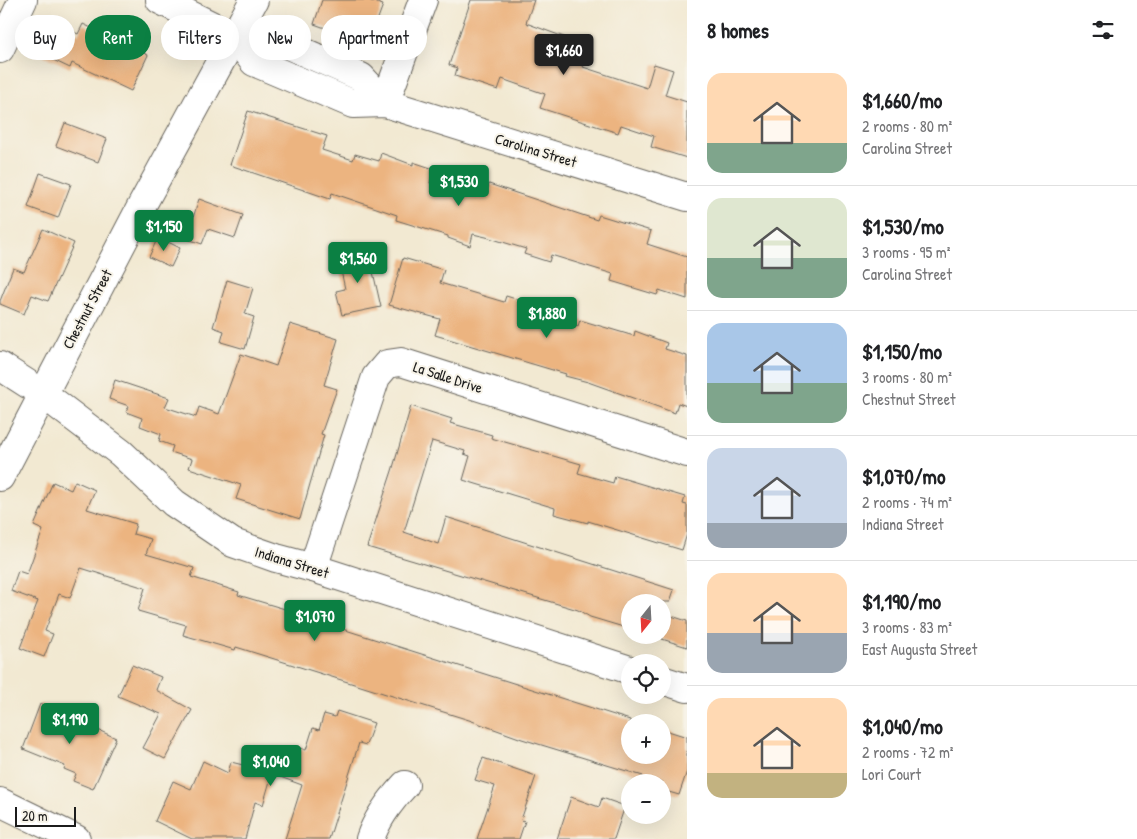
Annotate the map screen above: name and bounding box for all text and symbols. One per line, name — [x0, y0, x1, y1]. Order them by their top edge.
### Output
chip: Buy — [15, 15, 75, 60]
chip: Rent — [85, 15, 151, 60]
chip: Filters — [161, 15, 239, 60]
chip: New — [249, 15, 311, 60]
chip: Apartment — [321, 15, 427, 60]
text: 8 homes — [707, 16, 769, 45]
icon: filters — [1089, 16, 1117, 44]
pin: $1,660 — [523, 34, 605, 76]
text: $1,660 — [545, 39, 583, 61]
text: $1,660/mo — [862, 86, 942, 115]
icon: home — [747, 93, 807, 153]
text: 2 rooms · 80 m² — [862, 115, 952, 137]
street label: Carolina Street — [493, 128, 580, 173]
text: Carolina Street — [862, 137, 952, 159]
pin: $1,530 — [418, 164, 500, 207]
text: $1,530 — [440, 170, 478, 192]
pin: $1,150 — [123, 210, 205, 252]
text: $1,530/mo — [862, 212, 944, 241]
text: $1,150 — [146, 215, 182, 237]
icon: home — [747, 218, 807, 278]
text: 3 rooms · 95 m² — [862, 241, 950, 263]
pin: $1,560 — [317, 242, 399, 284]
text: $1,560 — [339, 247, 377, 269]
text: Carolina Street — [862, 263, 952, 285]
street label: Chestnut Street — [57, 265, 117, 353]
pin: $1,880 — [506, 296, 588, 339]
text: $1,880 — [528, 302, 566, 324]
text: $1,150/mo — [862, 337, 942, 366]
icon: home — [747, 343, 807, 403]
street label: La Salle Drive — [411, 356, 485, 398]
text: 3 rooms · 80 m² — [862, 366, 952, 388]
text: Chestnut Street — [862, 388, 956, 410]
text: $1,070/mo — [862, 462, 945, 491]
icon: home — [747, 468, 807, 528]
text: 2 rooms · 74 m² — [862, 491, 952, 513]
text: Indiana Street — [862, 513, 944, 535]
street label: Indiana Street — [252, 541, 332, 583]
text: $1,190/mo — [862, 587, 941, 616]
icon: home — [747, 593, 807, 653]
north arrow — [621, 594, 671, 644]
map controls — [621, 594, 671, 824]
pin: $1,070 — [274, 600, 356, 642]
text: $1,070 — [295, 605, 335, 627]
text: 3 rooms · 83 m² — [862, 616, 952, 638]
text: East Augusta Street — [862, 638, 977, 660]
button: locate — [621, 654, 671, 704]
pin: $1,190 — [29, 702, 111, 745]
text: $1,190 — [52, 708, 88, 730]
text: $1,040/mo — [862, 712, 943, 741]
button: + — [621, 714, 671, 764]
icon: home — [747, 718, 807, 778]
text: 2 rooms · 72 m² — [862, 741, 953, 763]
pin: $1,040 — [230, 744, 312, 787]
text: $1,040 — [252, 750, 290, 772]
text: Lori Court — [862, 763, 921, 785]
button: − — [621, 774, 671, 824]
scale bar — [15, 804, 76, 827]
text: 20 m — [22, 806, 48, 825]

